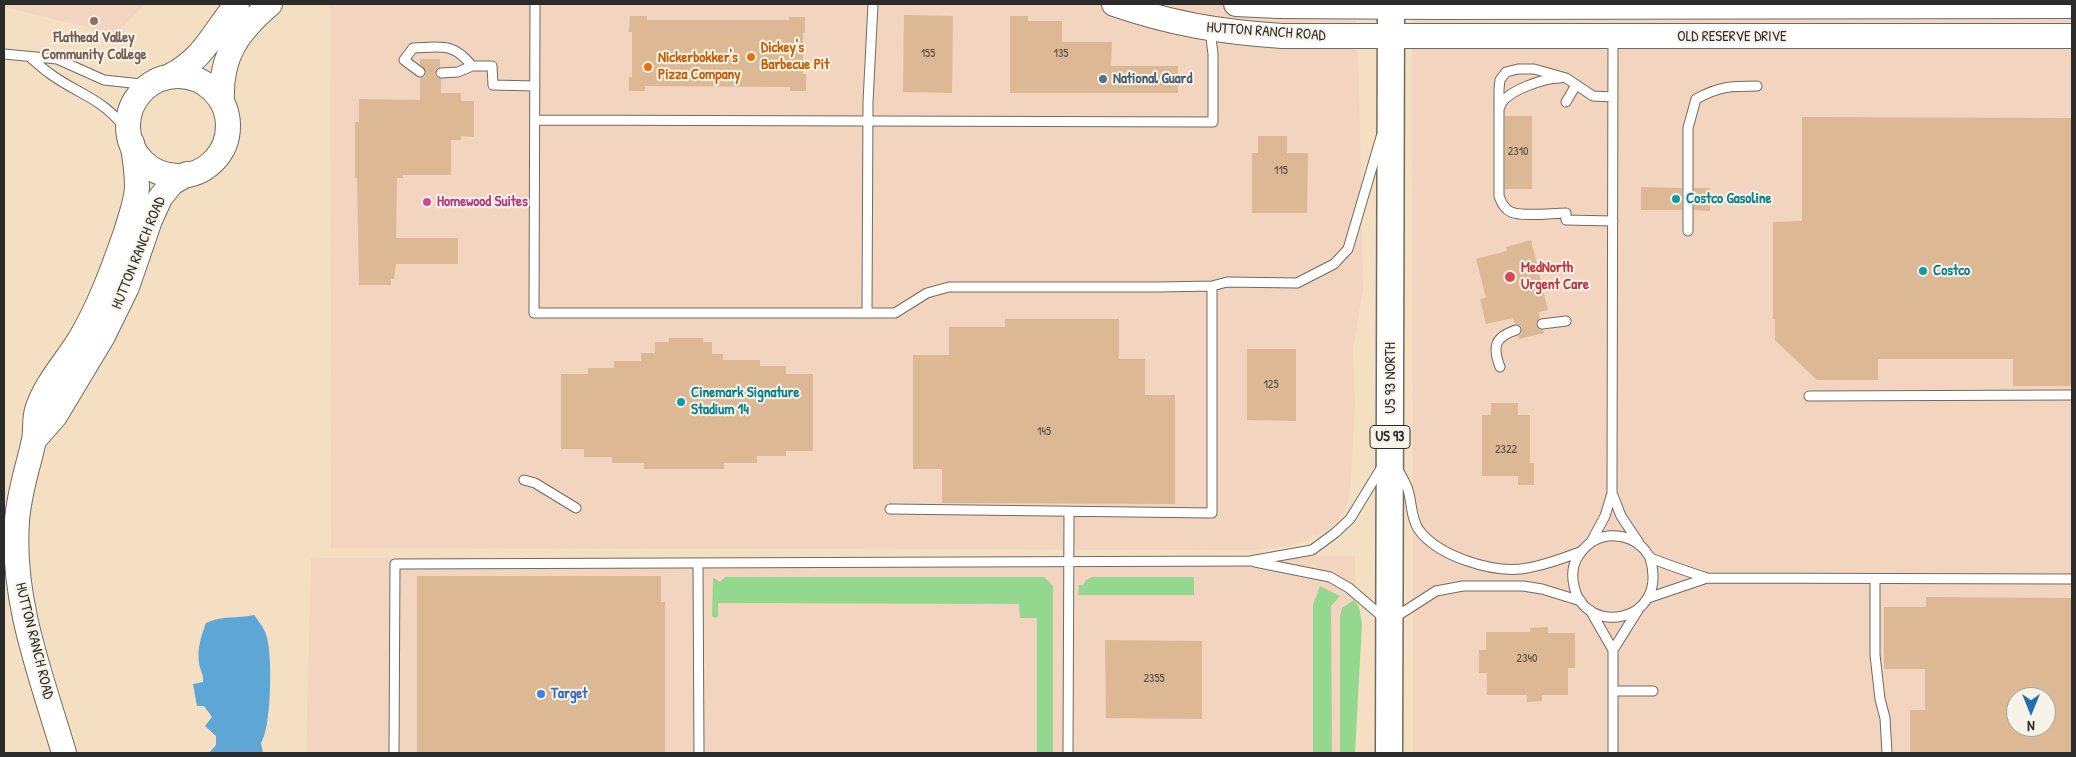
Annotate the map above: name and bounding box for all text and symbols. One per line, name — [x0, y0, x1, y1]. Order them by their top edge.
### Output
marker: Flathead Valley Community College — [88, 15, 100, 27]
street label: HUTTON RANCH ROAD — [1206, 19, 1326, 45]
street label: OLD RESERVE DRIVE — [1677, 28, 1787, 46]
place label: Flathead Valley Community College — [41, 29, 147, 64]
place label: Dickey's Barbecue Pit — [761, 39, 829, 74]
house number: 155 — [921, 47, 935, 61]
house number: 135 — [1054, 47, 1068, 61]
place label: Nickerbokker's Pizza Company — [658, 49, 741, 84]
marker: Dickey's Barbecue Pit — [745, 51, 757, 63]
marker: Nickerbokker's Pizza Company — [642, 61, 654, 73]
place label: National Guard — [1113, 70, 1192, 88]
marker: National Guard — [1097, 73, 1109, 85]
house number: 2310 — [1508, 145, 1528, 159]
house number: 115 — [1274, 164, 1288, 178]
place label: Costco Gasoline — [1686, 190, 1772, 208]
place label: Homewood Suites — [437, 193, 528, 211]
marker: Costco Gasoline — [1670, 193, 1682, 205]
street label: HUTTON RANCH ROAD — [108, 194, 170, 312]
marker: Homewood Suites — [421, 196, 433, 208]
place label: MedNorth Urgent Care — [1521, 259, 1589, 294]
place label: Costco — [1933, 262, 1970, 280]
marker: Costco — [1917, 265, 1929, 277]
marker: MedNorth Urgent Care — [1503, 270, 1517, 284]
street label: US 93 NORTH — [1382, 342, 1400, 414]
house number: 125 — [1263, 378, 1279, 392]
place label: Cinemark Signature Stadium 14 — [691, 384, 799, 419]
marker: Cinemark Signature Stadium 14 — [675, 396, 687, 408]
house number: 145 — [1037, 425, 1051, 439]
road number: US 93 — [1370, 426, 1410, 448]
house number: 2322 — [1495, 443, 1517, 457]
street label: HUTTON RANCH ROAD — [11, 581, 57, 701]
house number: 2340 — [1517, 652, 1537, 666]
house number: 2355 — [1143, 672, 1165, 686]
place label: Target — [551, 685, 587, 703]
north arrow — [2006, 687, 2056, 737]
marker: Target — [535, 688, 547, 700]
text: N — [2027, 717, 2035, 736]

